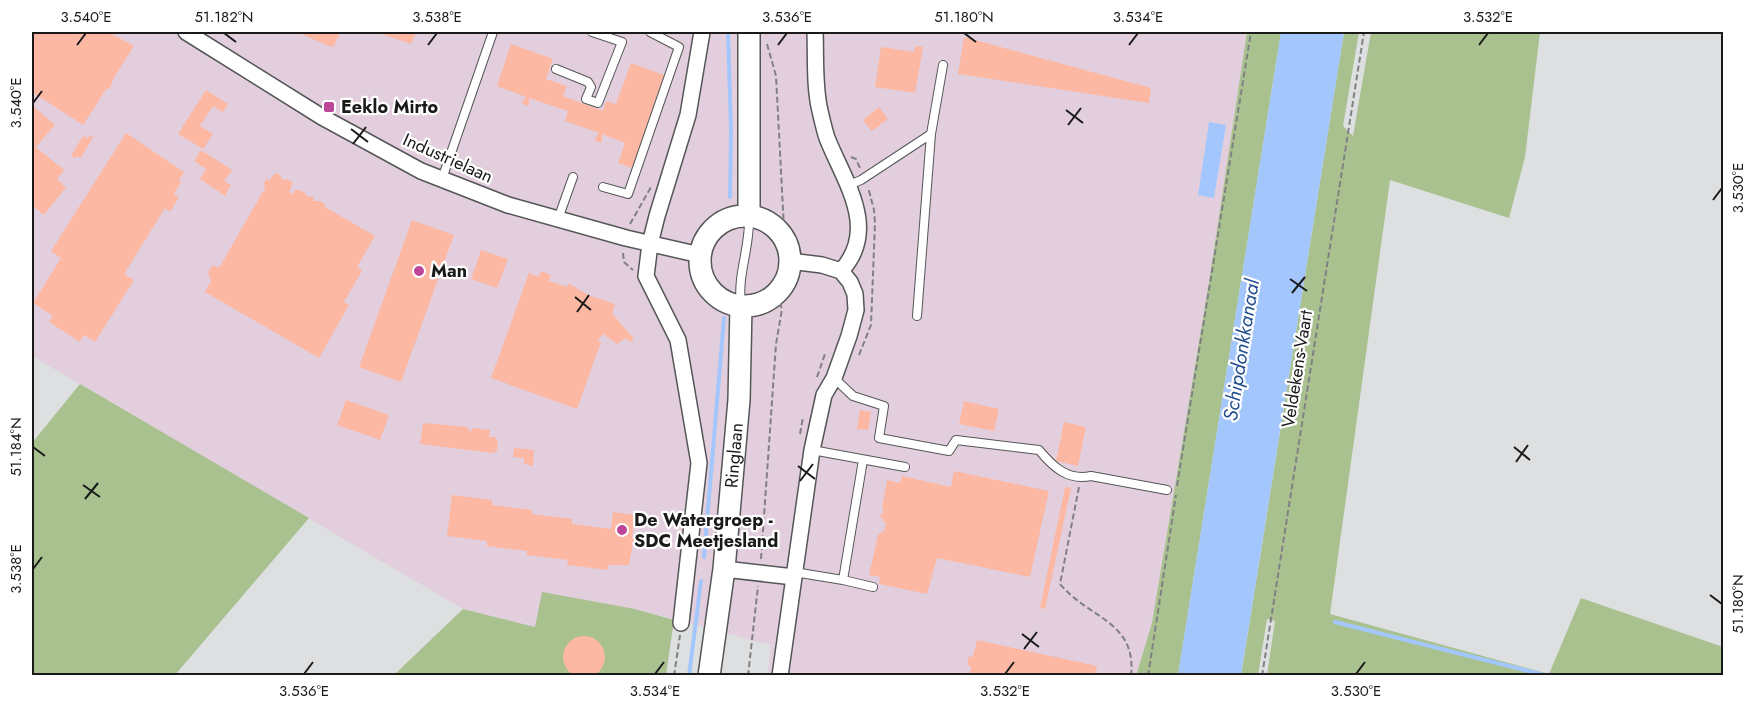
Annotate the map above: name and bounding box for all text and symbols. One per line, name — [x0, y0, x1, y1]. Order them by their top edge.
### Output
text: 3.540°E — [60, 6, 112, 28]
text: 51.182°N — [195, 6, 253, 28]
text: 3.538°E — [412, 6, 462, 28]
text: 3.536°E — [762, 6, 812, 28]
text: 51.180°N — [934, 6, 994, 28]
text: 3.534°E — [1113, 6, 1163, 28]
text: 3.532°E — [1463, 6, 1513, 28]
text: 3.540°E — [5, 77, 27, 129]
place label: Eeklo Mirto — [341, 94, 439, 120]
marker: Eeklo Mirto — [322, 100, 336, 114]
street label: Industrielaan — [399, 127, 497, 189]
text: 3.530°E — [1727, 163, 1749, 213]
place label: Man — [431, 258, 467, 284]
marker: Man — [412, 264, 426, 278]
water label: Schipdonkkanaal — [1216, 276, 1267, 423]
street label: Veldekens-Vaart — [1275, 308, 1319, 430]
text: 51.184°N — [5, 417, 27, 477]
street label: Ringlaan — [718, 422, 750, 489]
place label: De Watergroep - SDC Meetjesland — [634, 507, 778, 554]
marker: De Watergroep - SDC Meetjesland — [615, 523, 629, 537]
text: 3.538°E — [5, 544, 27, 594]
text: 51.180°N — [1727, 574, 1749, 634]
text: 3.536°E — [279, 680, 329, 702]
text: 3.534°E — [630, 680, 680, 702]
text: 3.532°E — [980, 680, 1030, 702]
text: 3.530°E — [1331, 680, 1381, 702]

